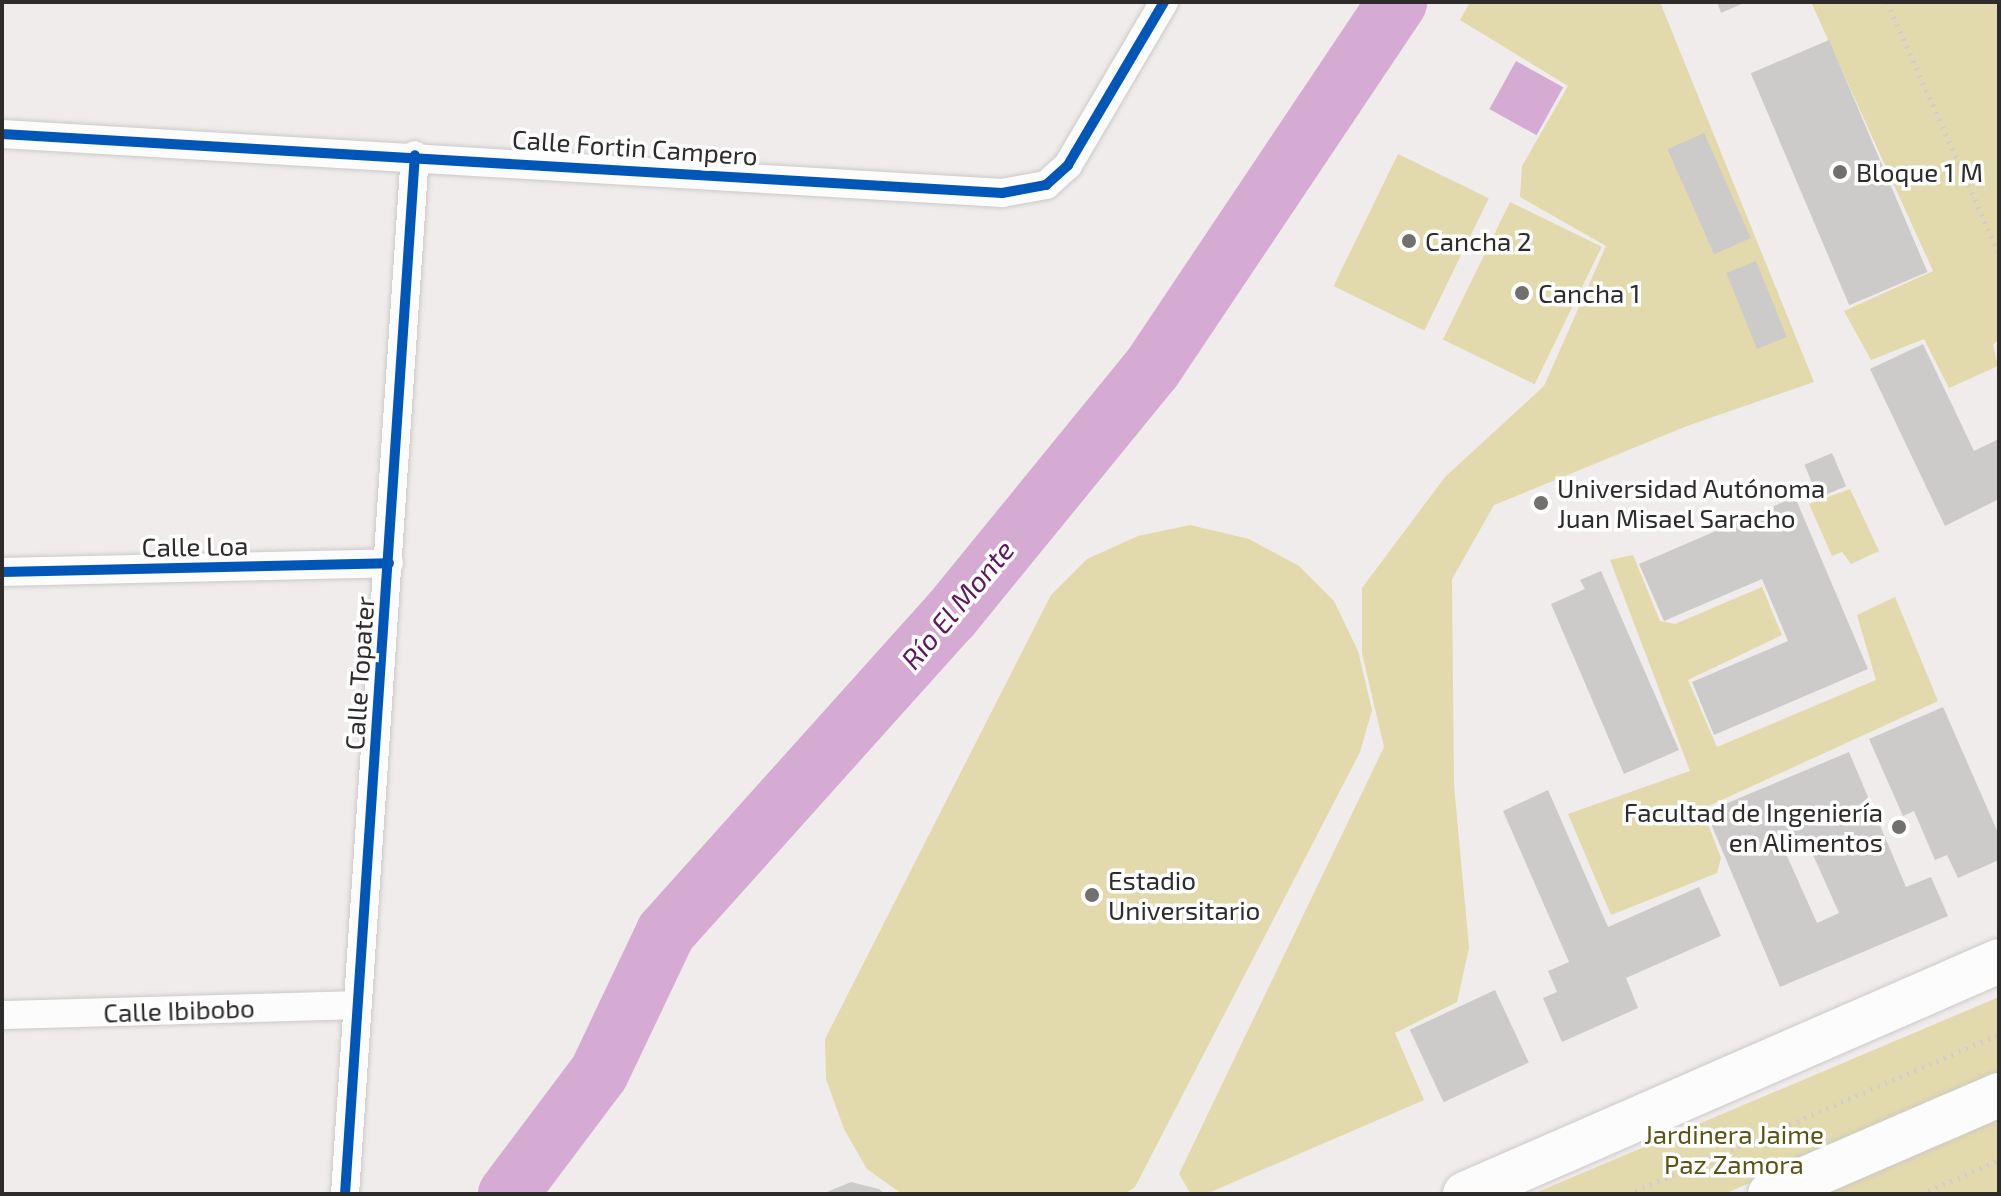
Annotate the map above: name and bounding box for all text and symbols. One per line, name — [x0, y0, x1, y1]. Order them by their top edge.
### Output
street label: Calle Fortin Campero — [511, 123, 759, 171]
place label: Bloque 1 M — [1856, 156, 1983, 188]
marker: Bloque 1 M — [1831, 163, 1849, 181]
place label: Cancha 2 — [1425, 225, 1532, 257]
marker: Cancha 2 — [1400, 232, 1418, 250]
place label: Cancha 1 — [1538, 277, 1640, 309]
marker: Cancha 1 — [1513, 284, 1531, 302]
place label: Universidad Autónoma Juan Misael Saracho — [1557, 472, 1826, 534]
marker: Universidad Autónoma Juan Misael Saracho — [1532, 494, 1550, 512]
street label: Calle Loa — [141, 529, 249, 563]
water label: Río El Monte — [893, 533, 1021, 675]
street label: Calle Topater — [338, 595, 380, 751]
place label: Facultad de Ingeniería en Alimentos — [1624, 796, 1883, 858]
marker: Facultad de Ingeniería en Alimentos — [1890, 818, 1908, 836]
place label: Estadio Universitario — [1108, 864, 1260, 926]
marker: Estadio Universitario — [1083, 886, 1101, 904]
street label: Calle Ibibobo — [103, 992, 255, 1028]
park label: Jardinera Jaime Paz Zamora — [1644, 1118, 1824, 1180]

